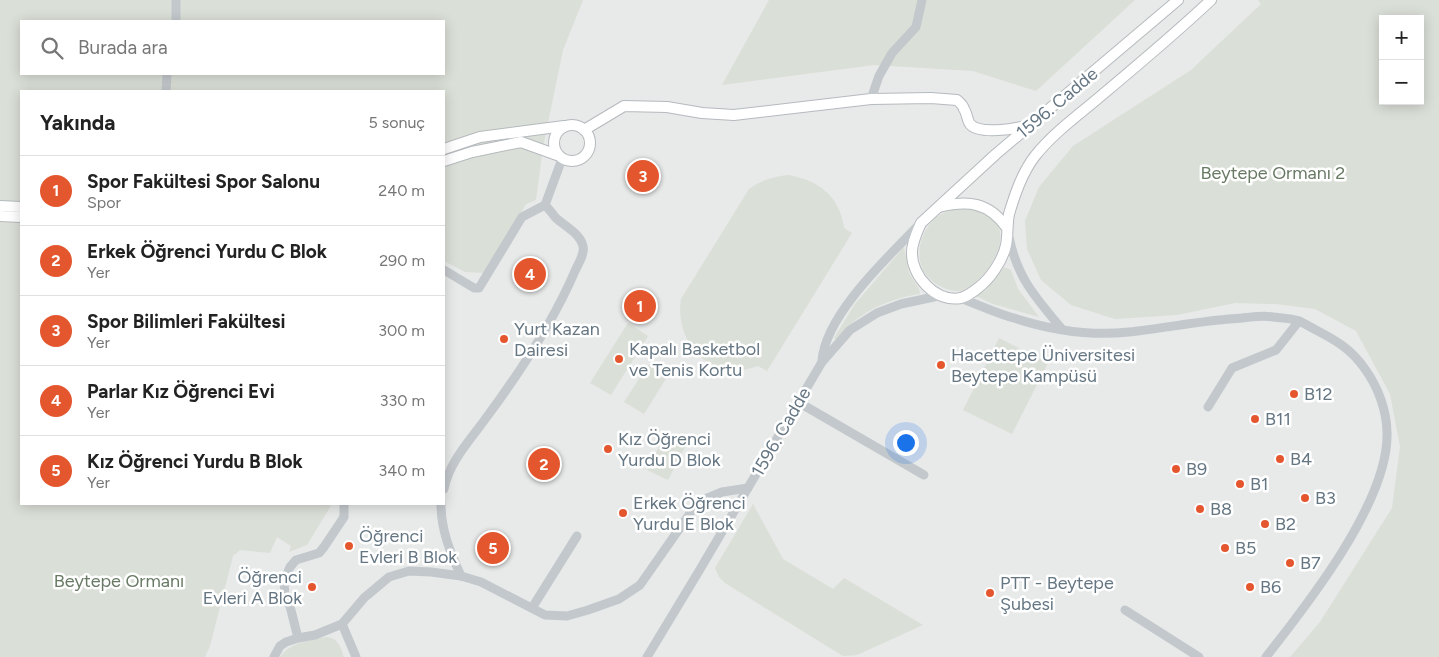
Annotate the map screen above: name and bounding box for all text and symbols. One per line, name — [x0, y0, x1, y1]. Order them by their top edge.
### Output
map controls — [1379, 15, 1424, 105]
button: + — [1379, 15, 1424, 60]
search box — [20, 20, 445, 75]
icon: search — [38, 34, 66, 62]
text: Burada ara — [78, 36, 168, 59]
button: − — [1379, 60, 1424, 105]
street label: 1596. Cadde — [1012, 63, 1102, 143]
text: Yakında — [40, 110, 115, 135]
text: 5 sonuç — [369, 113, 425, 132]
pin: 3 — [627, 157, 659, 195]
park label: Beytepe Ormanı 2 — [1201, 162, 1345, 184]
text: Spor Fakültesi Spor Salonu — [87, 170, 320, 193]
text: 1 — [53, 181, 59, 200]
text: 240 m — [378, 181, 425, 200]
text: Spor — [87, 193, 121, 212]
text: Erkek Öğrenci Yurdu C Blok — [87, 240, 327, 263]
text: 2 — [51, 251, 61, 270]
text: 290 m — [379, 251, 425, 270]
pin: 4 — [514, 255, 546, 293]
text: Yer — [87, 263, 110, 282]
pin: 1 — [624, 287, 656, 325]
text: Spor Bilimleri Fakültesi — [87, 310, 285, 333]
place label: Yurt Kazan Dairesi — [514, 318, 600, 361]
text: 3 — [52, 321, 60, 340]
text: 300 m — [378, 321, 425, 340]
text: Yer — [87, 333, 110, 352]
marker: Yurt Kazan Dairesi — [498, 333, 510, 345]
place label: Kapalı Basketbol ve Tenis Kortu — [629, 338, 760, 381]
place label: Hacettepe Üniversitesi Beytepe Kampüsü — [951, 344, 1135, 387]
marker: Kapalı Basketbol ve Tenis Kortu — [613, 353, 625, 365]
marker: Hacettepe Üniversitesi Beytepe Kampüsü — [935, 359, 947, 371]
text: Parlar Kız Öğrenci Evi — [87, 380, 275, 403]
street label: 1596. Cadde — [747, 383, 815, 481]
place label: B12 — [1304, 383, 1333, 405]
marker: B12 — [1288, 388, 1300, 400]
text: 4 — [51, 391, 61, 410]
text: 330 m — [380, 391, 425, 410]
text: Yer — [87, 403, 110, 422]
place label: B11 — [1265, 408, 1291, 430]
marker: B11 — [1249, 413, 1261, 425]
place label: Kız Öğrenci Yurdu D Blok — [618, 428, 721, 471]
your location — [893, 430, 919, 456]
marker: Kız Öğrenci Yurdu D Blok — [602, 443, 614, 455]
pin: 2 — [528, 445, 560, 483]
place label: B4 — [1290, 448, 1312, 470]
text: Kız Öğrenci Yurdu B Blok — [87, 450, 303, 473]
marker: B4 — [1274, 453, 1286, 465]
place label: B9 — [1186, 458, 1207, 480]
text: 5 — [51, 461, 61, 480]
text: 340 m — [379, 461, 425, 480]
marker: B9 — [1170, 463, 1182, 475]
text: Yer — [87, 473, 110, 492]
place label: B1 — [1250, 473, 1268, 495]
marker: B1 — [1234, 478, 1246, 490]
place label: B3 — [1315, 487, 1336, 509]
place label: Erkek Öğrenci Yurdu E Blok — [633, 492, 746, 535]
marker: B3 — [1299, 492, 1311, 504]
place label: B8 — [1210, 498, 1232, 520]
marker: B8 — [1194, 503, 1206, 515]
marker: Erkek Öğrenci Yurdu E Blok — [617, 507, 629, 519]
place label: B2 — [1275, 513, 1296, 535]
marker: B2 — [1259, 518, 1271, 530]
place label: Öğrenci Evleri B Blok — [359, 525, 457, 568]
pin: 5 — [477, 529, 509, 567]
place label: B5 — [1235, 537, 1256, 559]
marker: Öğrenci Evleri B Blok — [343, 540, 355, 552]
marker: B5 — [1219, 542, 1231, 554]
place label: B7 — [1300, 552, 1321, 574]
marker: B7 — [1284, 557, 1296, 569]
place label: Öğrenci Evleri A Blok — [203, 566, 302, 609]
park label: Beytepe Ormanı — [54, 570, 184, 592]
place label: PTT - Beytepe Şubesi — [1000, 572, 1114, 615]
place label: B6 — [1260, 576, 1281, 598]
marker: Öğrenci Evleri A Blok — [306, 581, 318, 593]
marker: B6 — [1244, 581, 1256, 593]
marker: PTT - Beytepe Şubesi — [984, 587, 996, 599]

